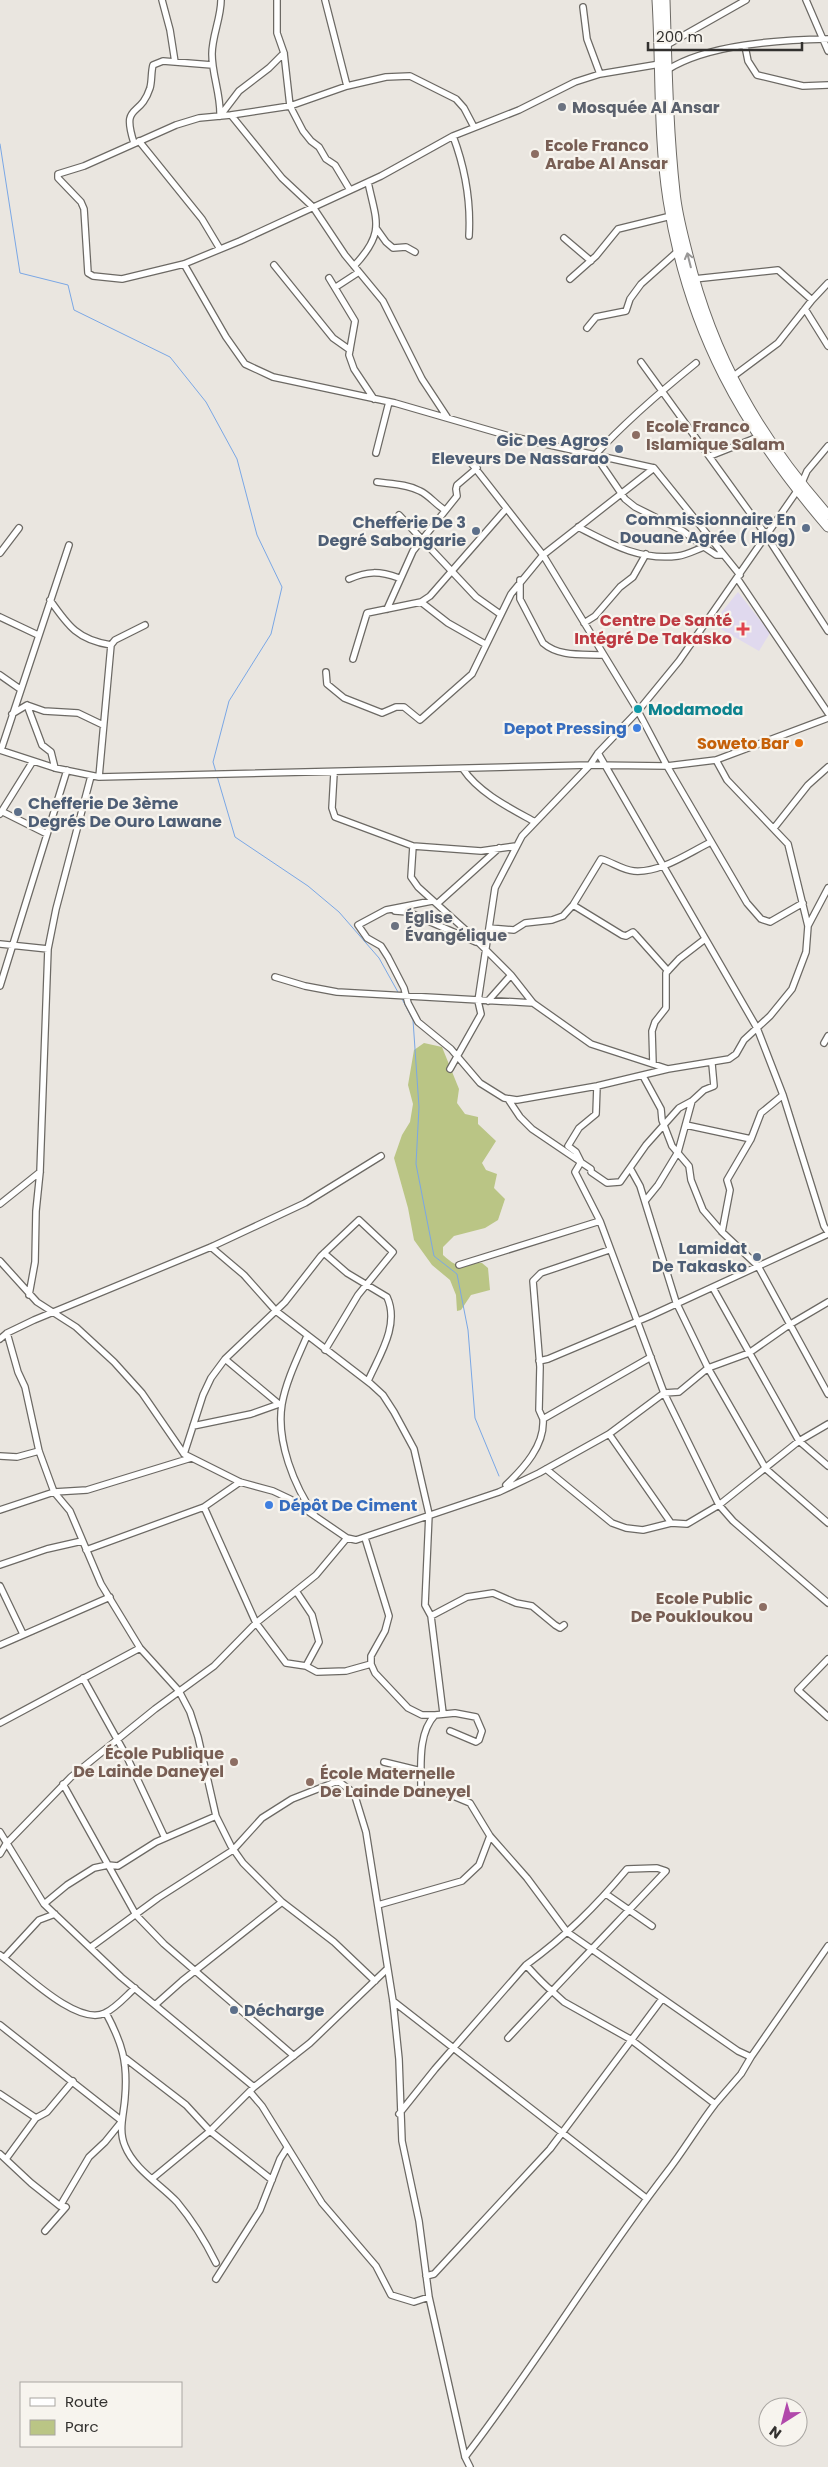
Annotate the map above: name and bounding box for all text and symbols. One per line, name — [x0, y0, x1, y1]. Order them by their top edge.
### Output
scale bar — [648, 20, 802, 52]
text: 200 m — [656, 26, 703, 47]
place label: Mosquée Al Ansar — [572, 96, 720, 119]
marker: Mosquée Al Ansar — [556, 101, 568, 113]
place label: Ecole Franco Arabe Al Ansar — [545, 134, 668, 175]
marker: Ecole Franco Arabe Al Ansar — [529, 148, 541, 160]
one-way arrow — [684, 253, 693, 269]
place label: Ecole Franco Islamique Salam — [646, 415, 785, 456]
place label: Gic Des Agros Eleveurs De Nassarao — [432, 429, 609, 470]
marker: Ecole Franco Islamique Salam — [630, 429, 642, 441]
marker: Gic Des Agros Eleveurs De Nassarao — [613, 443, 625, 455]
place label: Commissionnaire En Douane Agrée ( Hlog) — [620, 508, 796, 549]
place label: Chefferie De 3 Degré Sabongarie — [318, 511, 466, 552]
marker: Commissionnaire En Douane Agrée ( Hlog) — [800, 522, 812, 534]
marker: Chefferie De 3 Degré Sabongarie — [470, 525, 482, 537]
place label: Centre De Santé Intégré De Takasko — [574, 609, 732, 650]
marker: Centre De Santé Intégré De Takasko — [736, 622, 750, 636]
place label: Modamoda — [648, 698, 743, 721]
marker: Modamoda — [632, 703, 644, 715]
place label: Depot Pressing — [504, 717, 627, 740]
marker: Depot Pressing — [631, 722, 643, 734]
place label: Soweto Bar — [697, 732, 789, 755]
marker: Soweto Bar — [793, 737, 805, 749]
place label: Chefferie De 3ème Degrés De Ouro Lawane — [28, 792, 222, 833]
marker: Chefferie De 3ème Degrés De Ouro Lawane — [12, 806, 24, 818]
place label: Église Évangélique — [405, 906, 507, 947]
marker: Église Évangélique — [389, 920, 401, 932]
place label: Lamidat De Takasko — [652, 1237, 747, 1278]
marker: Lamidat De Takasko — [751, 1251, 763, 1263]
place label: Dépôt De Ciment — [279, 1494, 417, 1517]
marker: Dépôt De Ciment — [263, 1499, 275, 1511]
place label: Ecole Public De Poukloukou — [631, 1587, 753, 1628]
marker: Ecole Public De Poukloukou — [757, 1601, 769, 1613]
place label: École Publique De Lainde Daneyel — [73, 1742, 224, 1783]
marker: École Publique De Lainde Daneyel — [228, 1756, 240, 1768]
place label: École Maternelle De Lainde Daneyel — [320, 1762, 471, 1803]
marker: École Maternelle De Lainde Daneyel — [304, 1776, 316, 1788]
place label: Décharge — [244, 1999, 325, 2022]
marker: Décharge — [228, 2004, 240, 2016]
legend — [20, 2382, 182, 2447]
text: Route — [65, 2391, 108, 2412]
north arrow — [758, 2397, 808, 2447]
text: Parc — [65, 2416, 99, 2437]
text: N — [765, 2421, 785, 2444]

